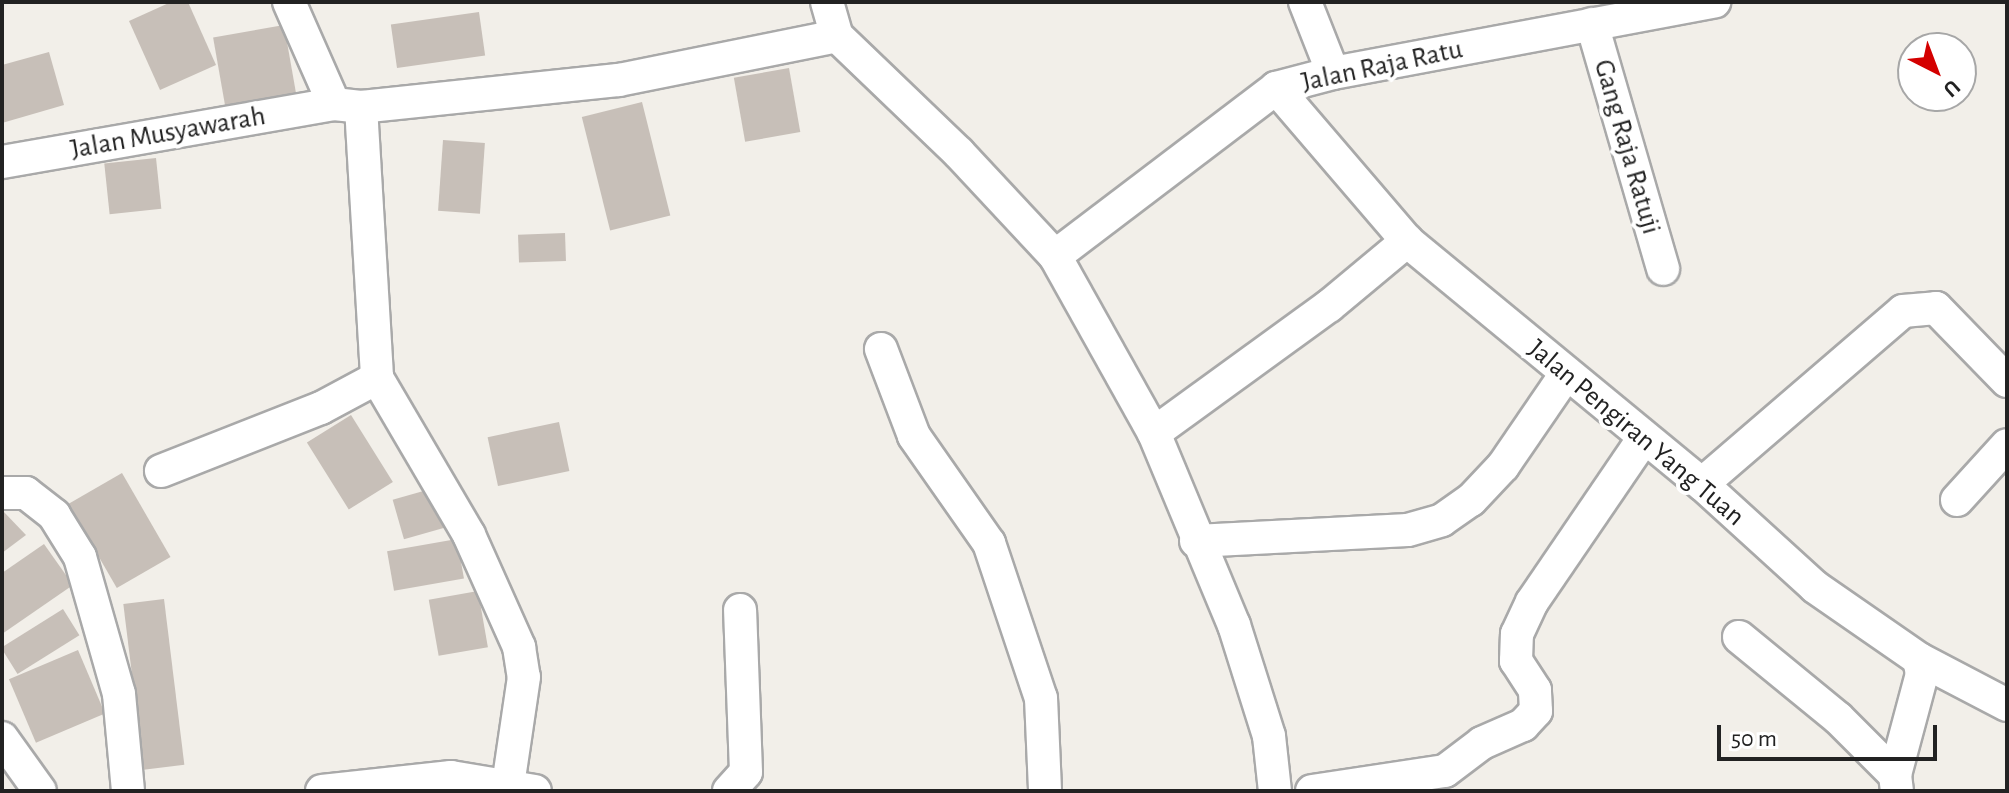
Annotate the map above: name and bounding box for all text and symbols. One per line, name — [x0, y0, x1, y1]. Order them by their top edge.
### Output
north arrow — [1897, 32, 1977, 112]
street label: Jalan Raja Ratu — [1298, 33, 1466, 99]
street label: Gang Raja Ratuji — [1586, 56, 1668, 238]
text: U — [1939, 75, 1964, 101]
street label: Jalan Musyawarah — [68, 99, 268, 167]
street label: Jalan Pengiran Yang Tuan — [1521, 332, 1751, 534]
scale bar — [1721, 709, 1941, 759]
text: 50 m — [1731, 727, 1777, 751]

